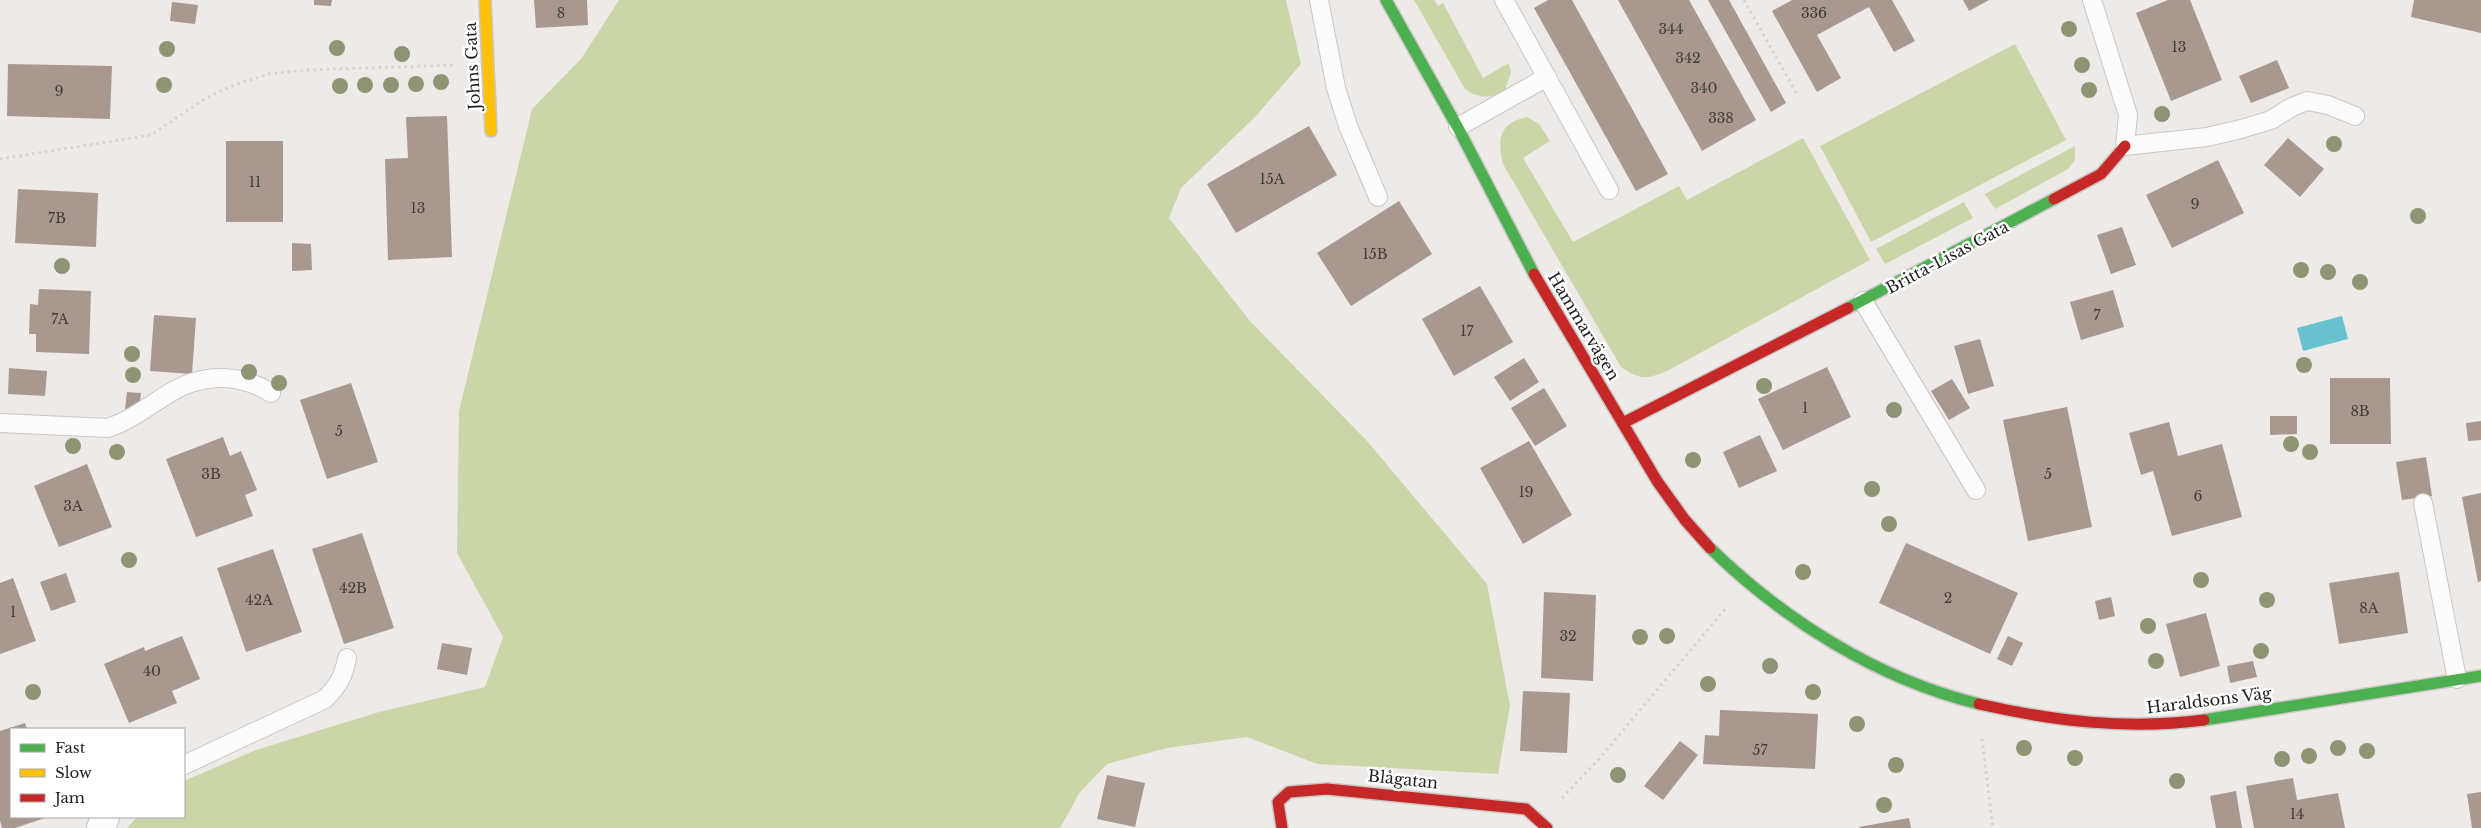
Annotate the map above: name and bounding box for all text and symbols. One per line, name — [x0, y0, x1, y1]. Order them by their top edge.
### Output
house number: 8 — [557, 4, 565, 22]
house number: 336 — [1801, 4, 1827, 22]
house number: 344 — [1658, 20, 1684, 38]
street label: Johns Gata — [460, 21, 484, 112]
house number: 13 — [2172, 38, 2186, 56]
house number: 342 — [1675, 49, 1701, 67]
house number: 340 — [1691, 79, 1717, 97]
house number: 9 — [54, 82, 64, 100]
house number: 338 — [1708, 109, 1734, 127]
house number: 15A — [1259, 170, 1285, 188]
house number: 11 — [249, 173, 261, 191]
house number: 9 — [2190, 195, 2200, 213]
house number: 13 — [411, 199, 425, 217]
house number: 7B — [48, 209, 66, 227]
street label: Britta-Lisas Gata — [1882, 216, 2012, 298]
house number: 15B — [1363, 245, 1388, 263]
street label: Hammarvägen — [1544, 268, 1624, 384]
house number: 7 — [2093, 306, 2101, 324]
house number: 7A — [51, 310, 69, 328]
house number: 17 — [1460, 322, 1475, 340]
house number: 1 — [1802, 399, 1808, 417]
house number: 8B — [2350, 402, 2370, 420]
house number: 5 — [335, 422, 343, 440]
house number: 3B — [201, 465, 221, 483]
house number: 5 — [2044, 465, 2052, 483]
house number: 19 — [1518, 483, 1534, 501]
house number: 6 — [2193, 487, 2203, 505]
house number: 3A — [63, 497, 83, 515]
house number: 42B — [339, 579, 367, 597]
house number: 2 — [1944, 589, 1952, 607]
house number: 42A — [245, 591, 273, 609]
house number: 8A — [2359, 599, 2379, 617]
house number: 1 — [10, 603, 16, 621]
house number: 32 — [1559, 627, 1577, 645]
house number: 40 — [143, 662, 161, 680]
street label: Haraldsons Väg — [2145, 682, 2273, 718]
legend — [10, 728, 185, 818]
text: Fast — [55, 738, 86, 757]
house number: 57 — [1753, 741, 1768, 759]
text: Slow — [55, 763, 92, 782]
street label: Blågatan — [1367, 765, 1439, 793]
text: Jam — [53, 788, 85, 807]
house number: 14 — [2290, 805, 2304, 823]

